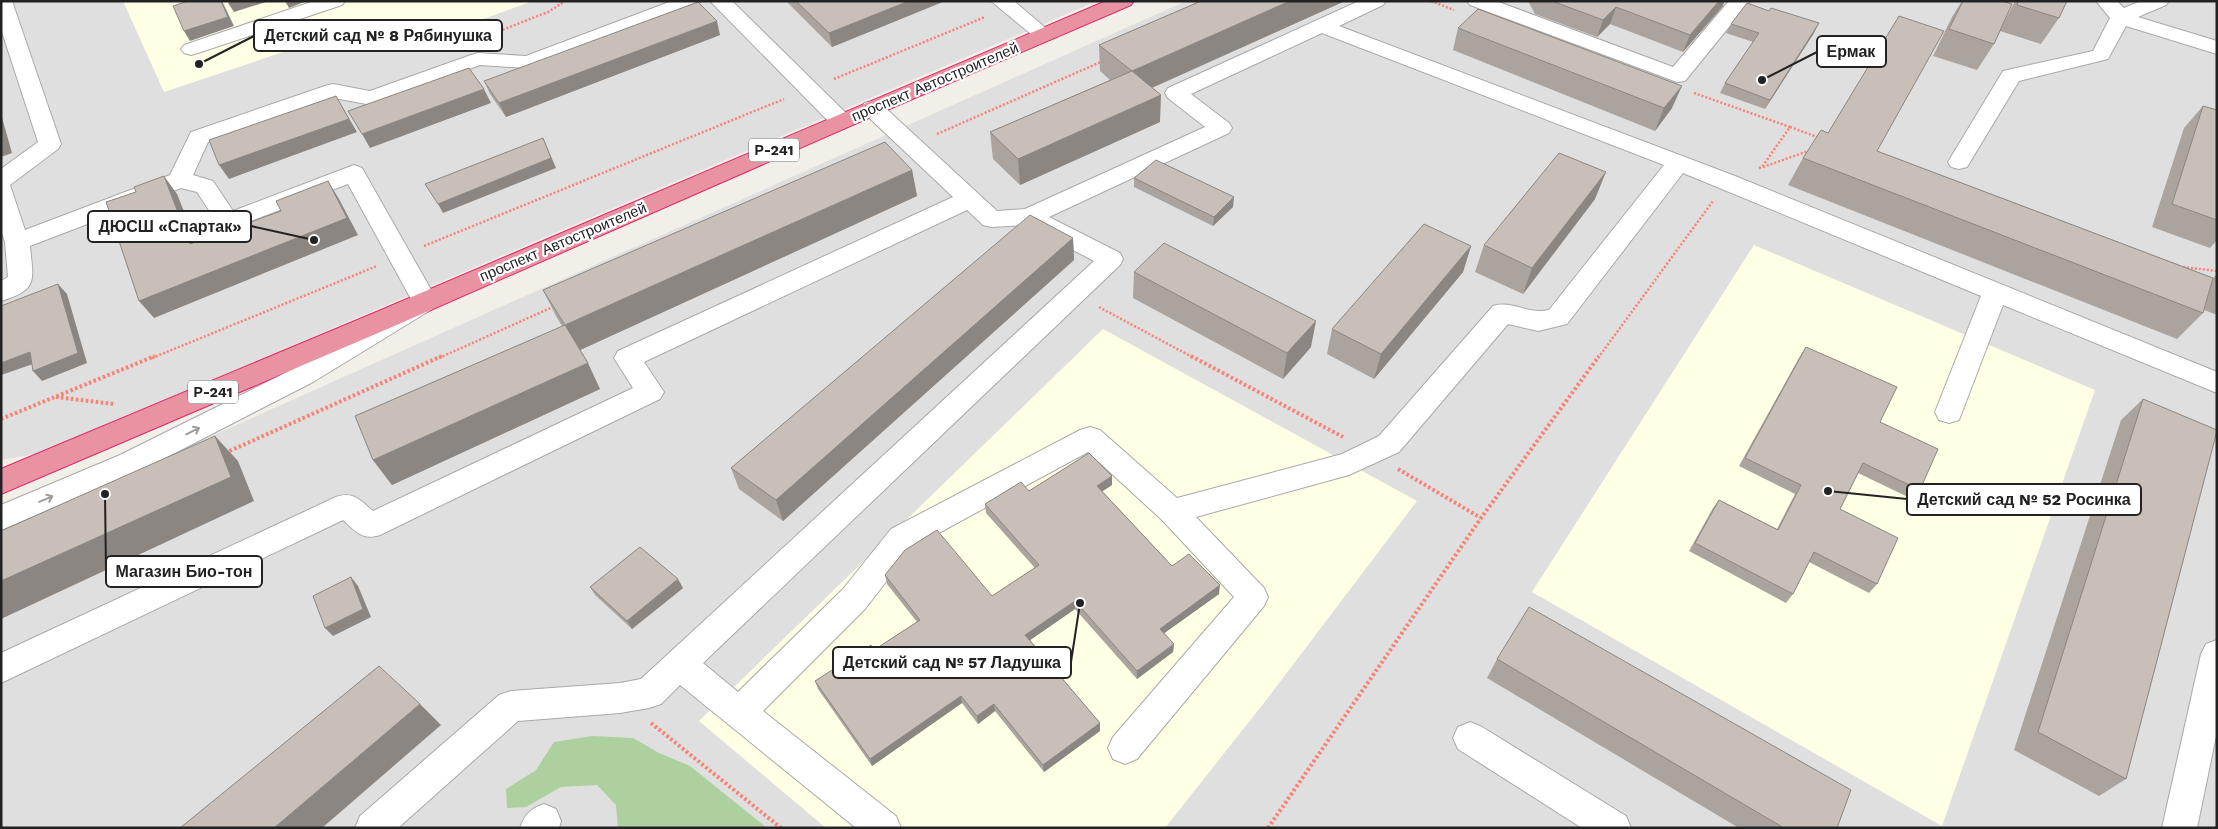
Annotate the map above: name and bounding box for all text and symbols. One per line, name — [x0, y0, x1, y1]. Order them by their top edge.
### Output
callout: Детский сад № 8 Рябинушка — [254, 20, 502, 51]
text: Детский сад № 8 Рябинушка — [264, 26, 492, 45]
callout: Ермак — [1817, 36, 1886, 67]
street label: проспект Автостроителей — [849, 39, 1021, 125]
text: Ермак — [1827, 42, 1876, 61]
road number: Р-241 — [749, 138, 799, 162]
street label: проспект Автостроителей — [477, 199, 649, 285]
callout: ДЮСШ «Спартак» — [88, 211, 251, 242]
text: ДЮСШ «Спартак» — [98, 217, 242, 236]
road number: Р-241 — [188, 381, 238, 404]
one-way arrow — [186, 426, 201, 436]
callout: Детский сад № 52 Росинка — [1907, 484, 2141, 515]
text: Детский сад № 52 Росинка — [1917, 490, 2131, 509]
one-way arrow — [38, 494, 53, 504]
callout: Магазин Био-тон — [106, 556, 262, 587]
text: Магазин Био-тон — [116, 562, 252, 581]
callout: Детский сад № 57 Ладушка — [833, 647, 1071, 678]
text: Детский сад № 57 Ладушка — [843, 653, 1061, 672]

